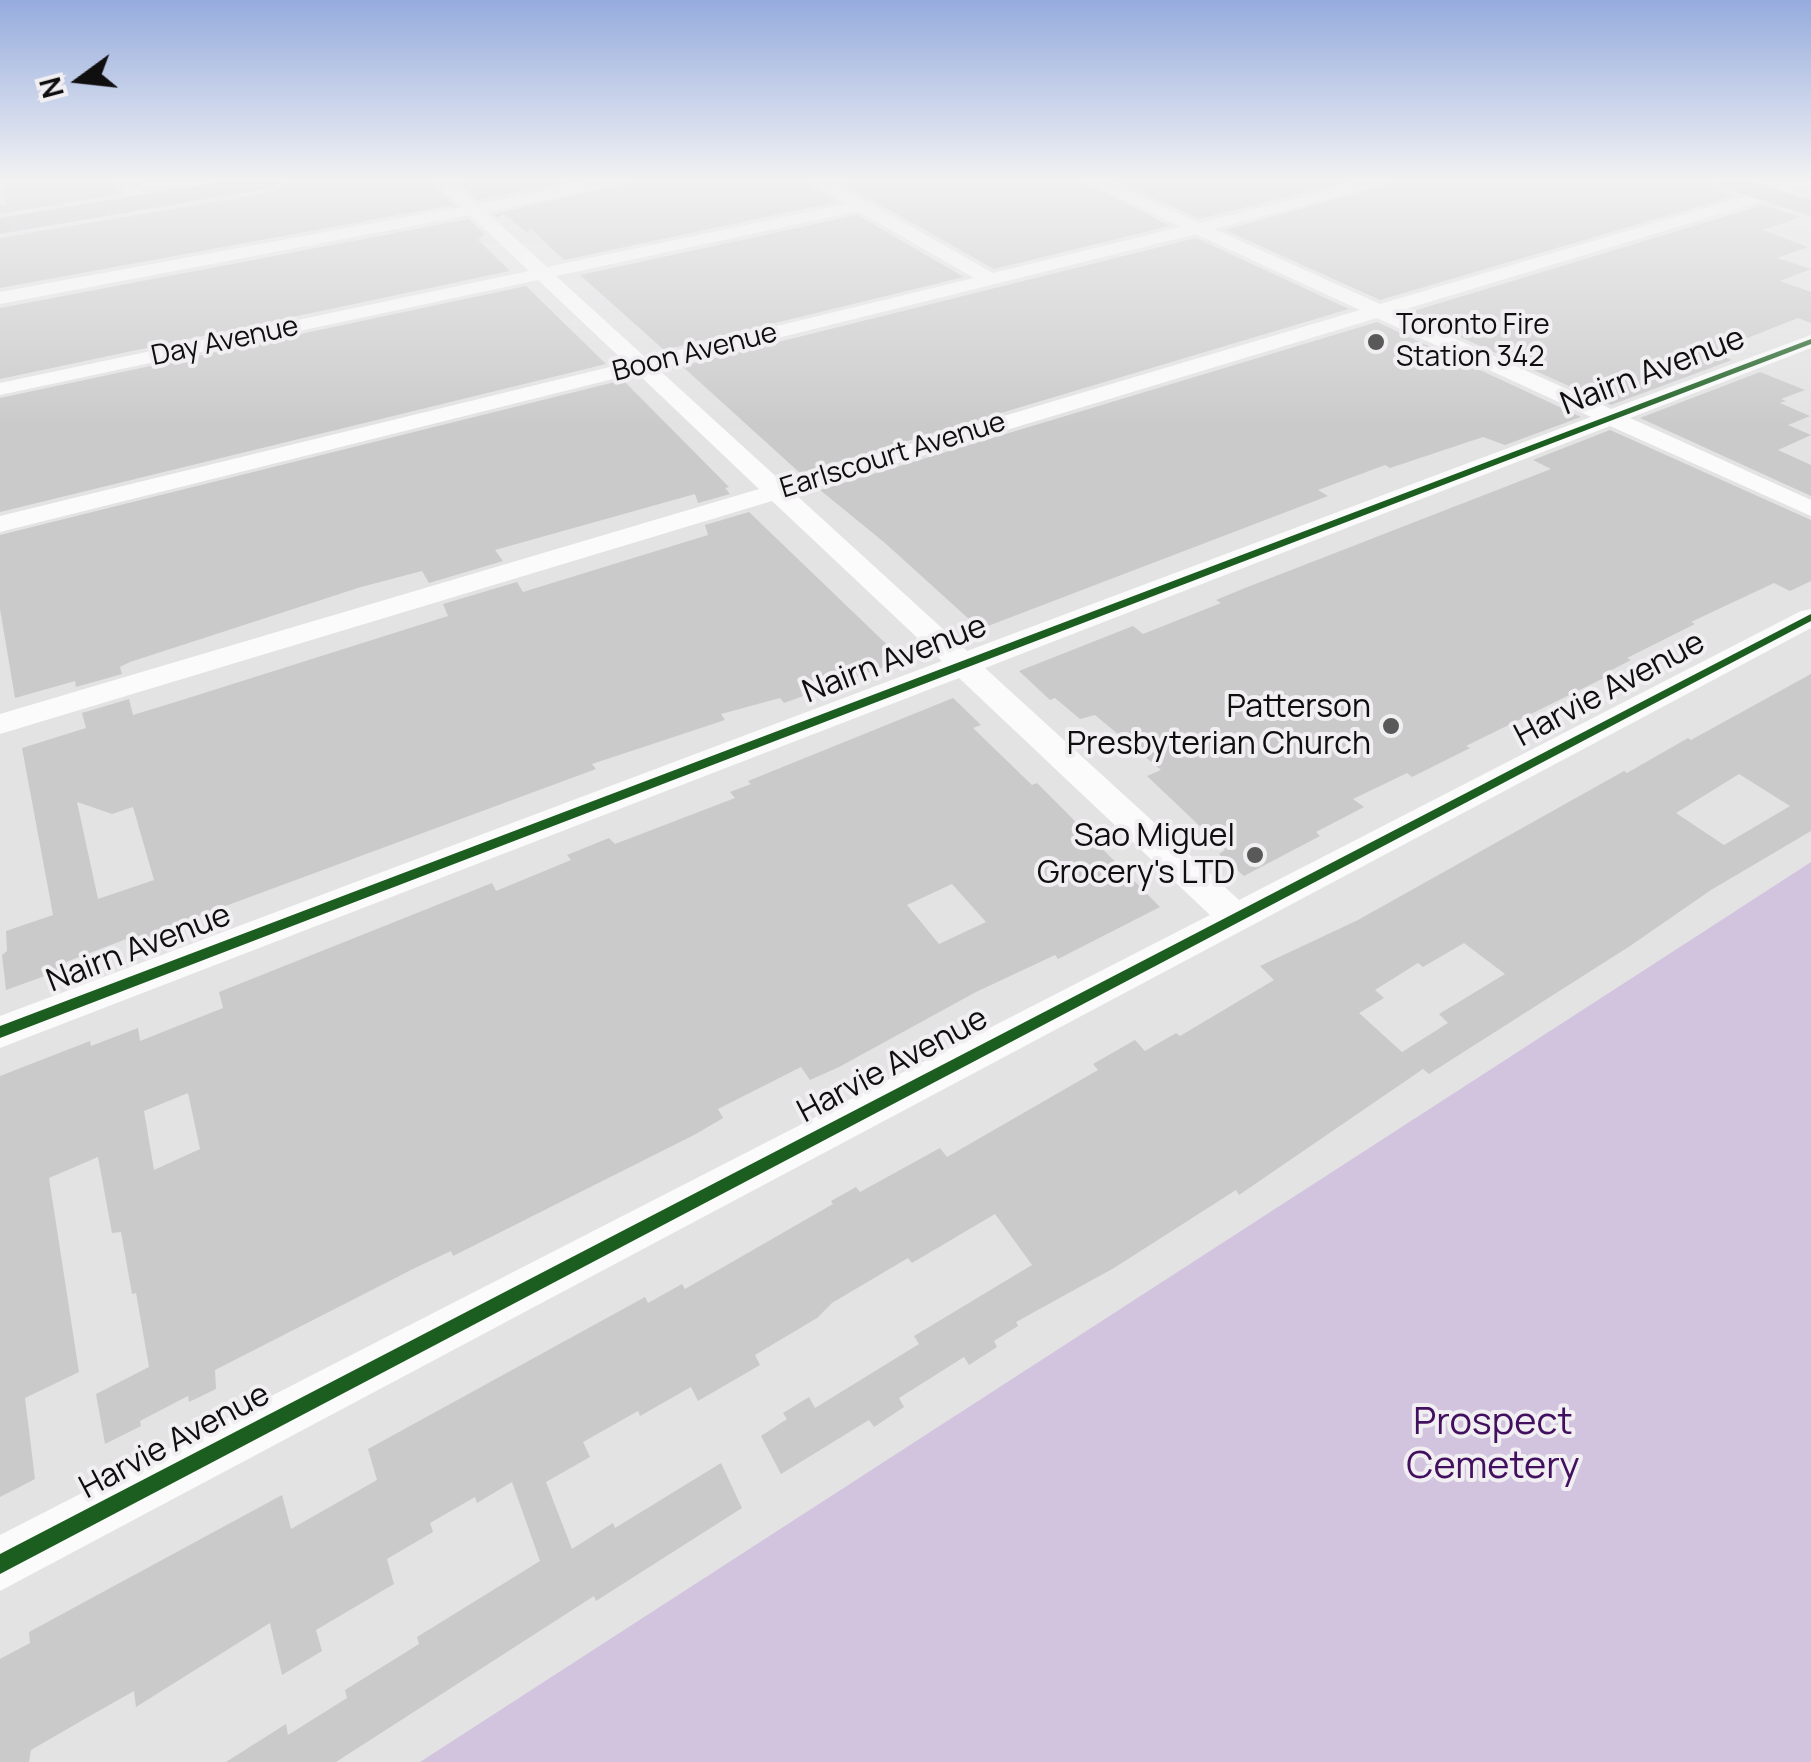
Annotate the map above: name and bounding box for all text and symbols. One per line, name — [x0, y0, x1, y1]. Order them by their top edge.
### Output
north arrow — [30, 30, 130, 130]
text: N — [30, 73, 72, 102]
place label: Toronto Fire Station 342 — [1396, 309, 1550, 375]
street label: Day Avenue — [148, 310, 302, 374]
street label: Boon Avenue — [609, 316, 781, 390]
street label: Nairn Avenue — [1556, 319, 1750, 425]
marker: Toronto Fire Station 342 — [1365, 331, 1387, 353]
street label: Earlscourt Avenue — [776, 406, 1010, 506]
street label: Nairn Avenue — [798, 607, 992, 713]
street label: Harvie Avenue — [1508, 624, 1712, 756]
place label: Patterson Presbyterian Church — [1067, 689, 1371, 764]
marker: Patterson Presbyterian Church — [1380, 715, 1402, 737]
place label: Sao Miguel Grocery's LTD — [1037, 818, 1235, 893]
marker: Sao Miguel Grocery's LTD — [1244, 844, 1266, 866]
street label: Nairn Avenue — [42, 896, 236, 1002]
street label: Harvie Avenue — [791, 1000, 995, 1132]
street label: Harvie Avenue — [73, 1376, 277, 1508]
park label: Prospect Cemetery — [1406, 1400, 1580, 1490]

